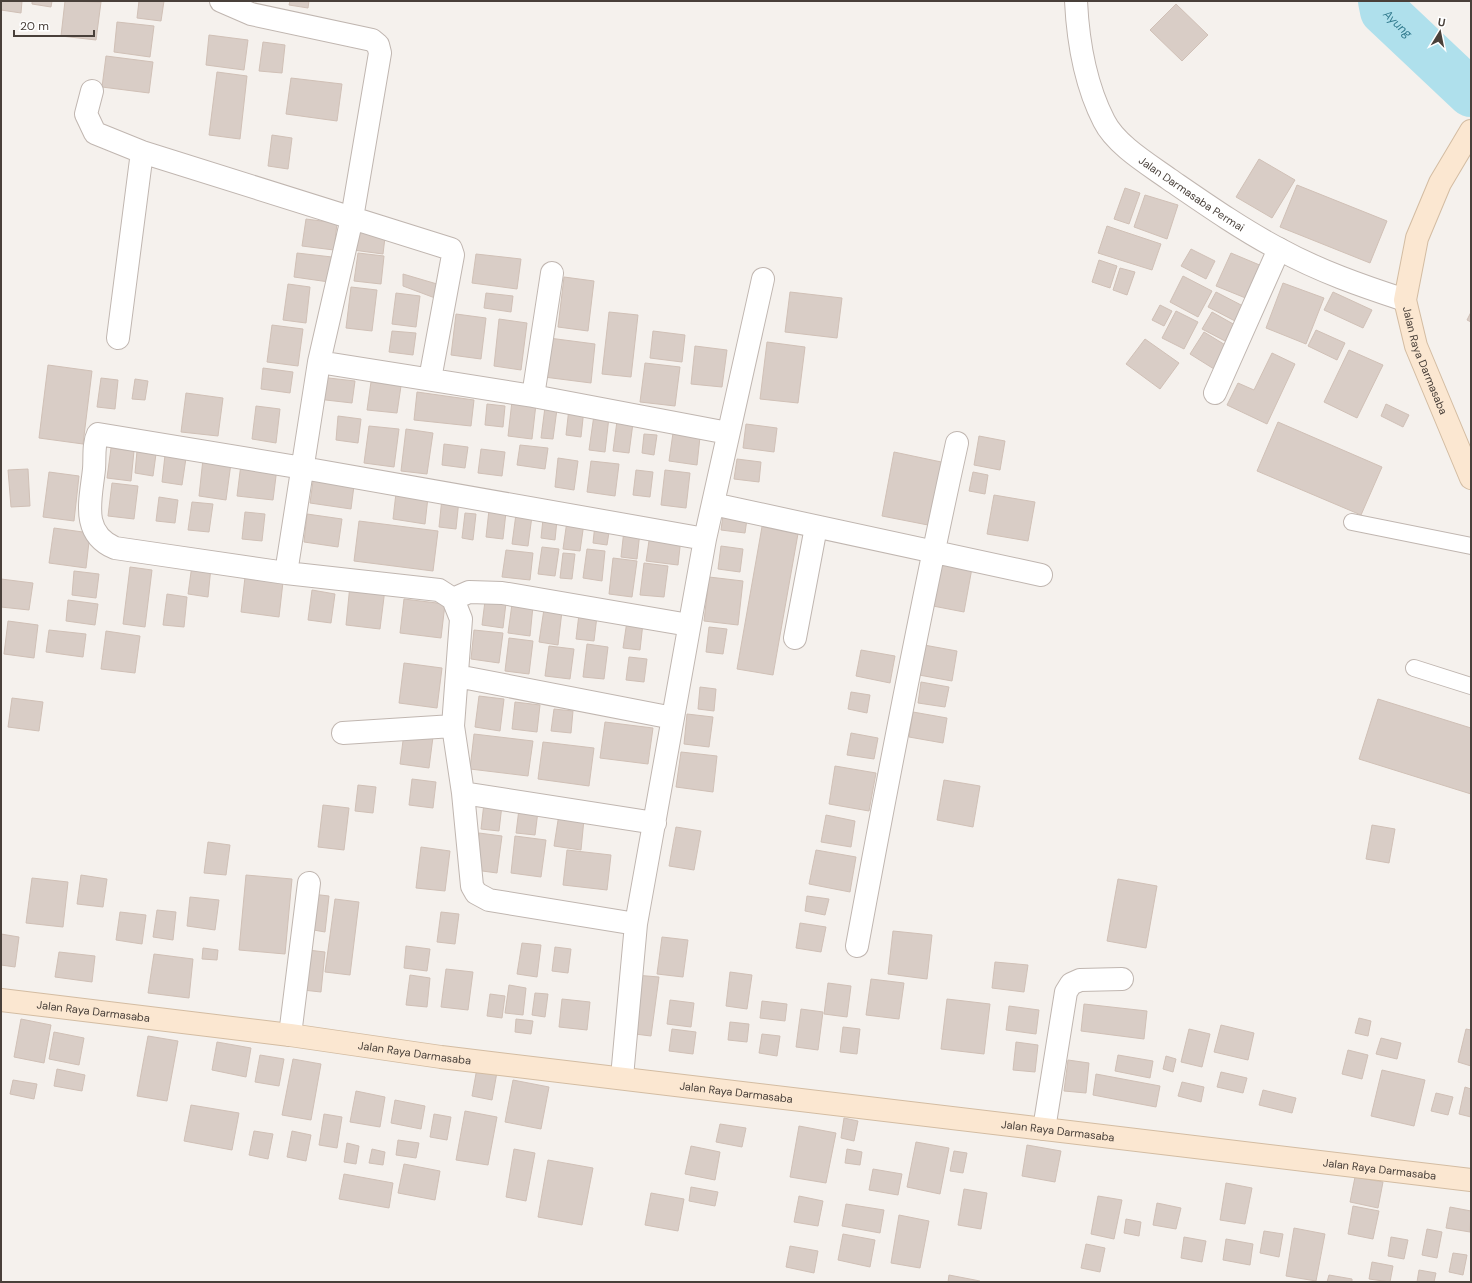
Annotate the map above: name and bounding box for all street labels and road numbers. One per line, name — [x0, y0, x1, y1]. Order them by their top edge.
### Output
street label: Jalan Darmasaba Permai — [1136, 153, 1247, 234]
street label: Jalan Raya Darmasaba — [1400, 305, 1451, 416]
street label: Jalan Raya Darmasaba — [36, 997, 151, 1025]
street label: Jalan Raya Darmasaba — [357, 1038, 472, 1068]
street label: Jalan Raya Darmasaba — [679, 1079, 794, 1106]
street label: Jalan Raya Darmasaba — [1001, 1117, 1115, 1144]
street label: Jalan Raya Darmasaba — [1322, 1155, 1437, 1183]

